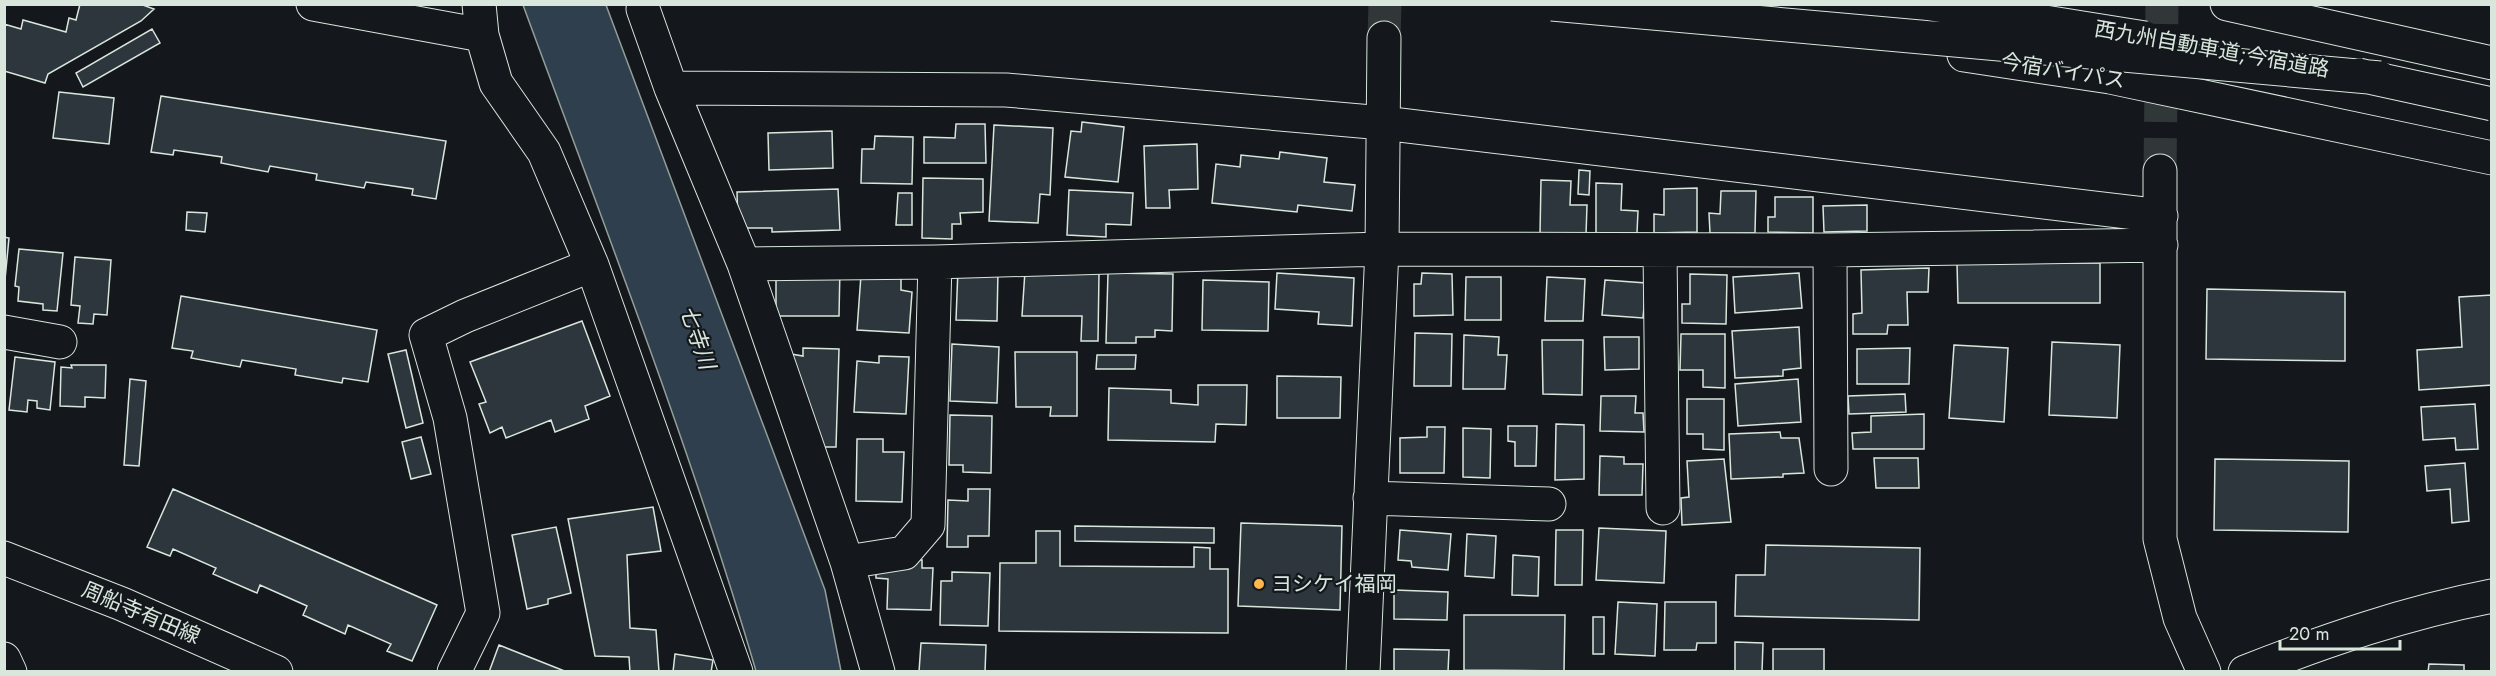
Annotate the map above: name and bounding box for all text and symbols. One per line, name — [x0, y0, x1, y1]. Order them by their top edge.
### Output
street label: 西九州自動車道;今宿道路 — [2092, 14, 2332, 84]
street label: 今宿バイパス — [1999, 46, 2127, 96]
water label: 七寺川 — [672, 301, 725, 375]
place label: ヨシケイ福岡 — [1271, 569, 1397, 599]
street label: 周船寺有田線 — [77, 575, 205, 651]
marker: ヨシケイ福岡 — [1252, 577, 1266, 591]
scale bar — [2280, 613, 2400, 651]
text: 20 m — [2289, 621, 2329, 647]

